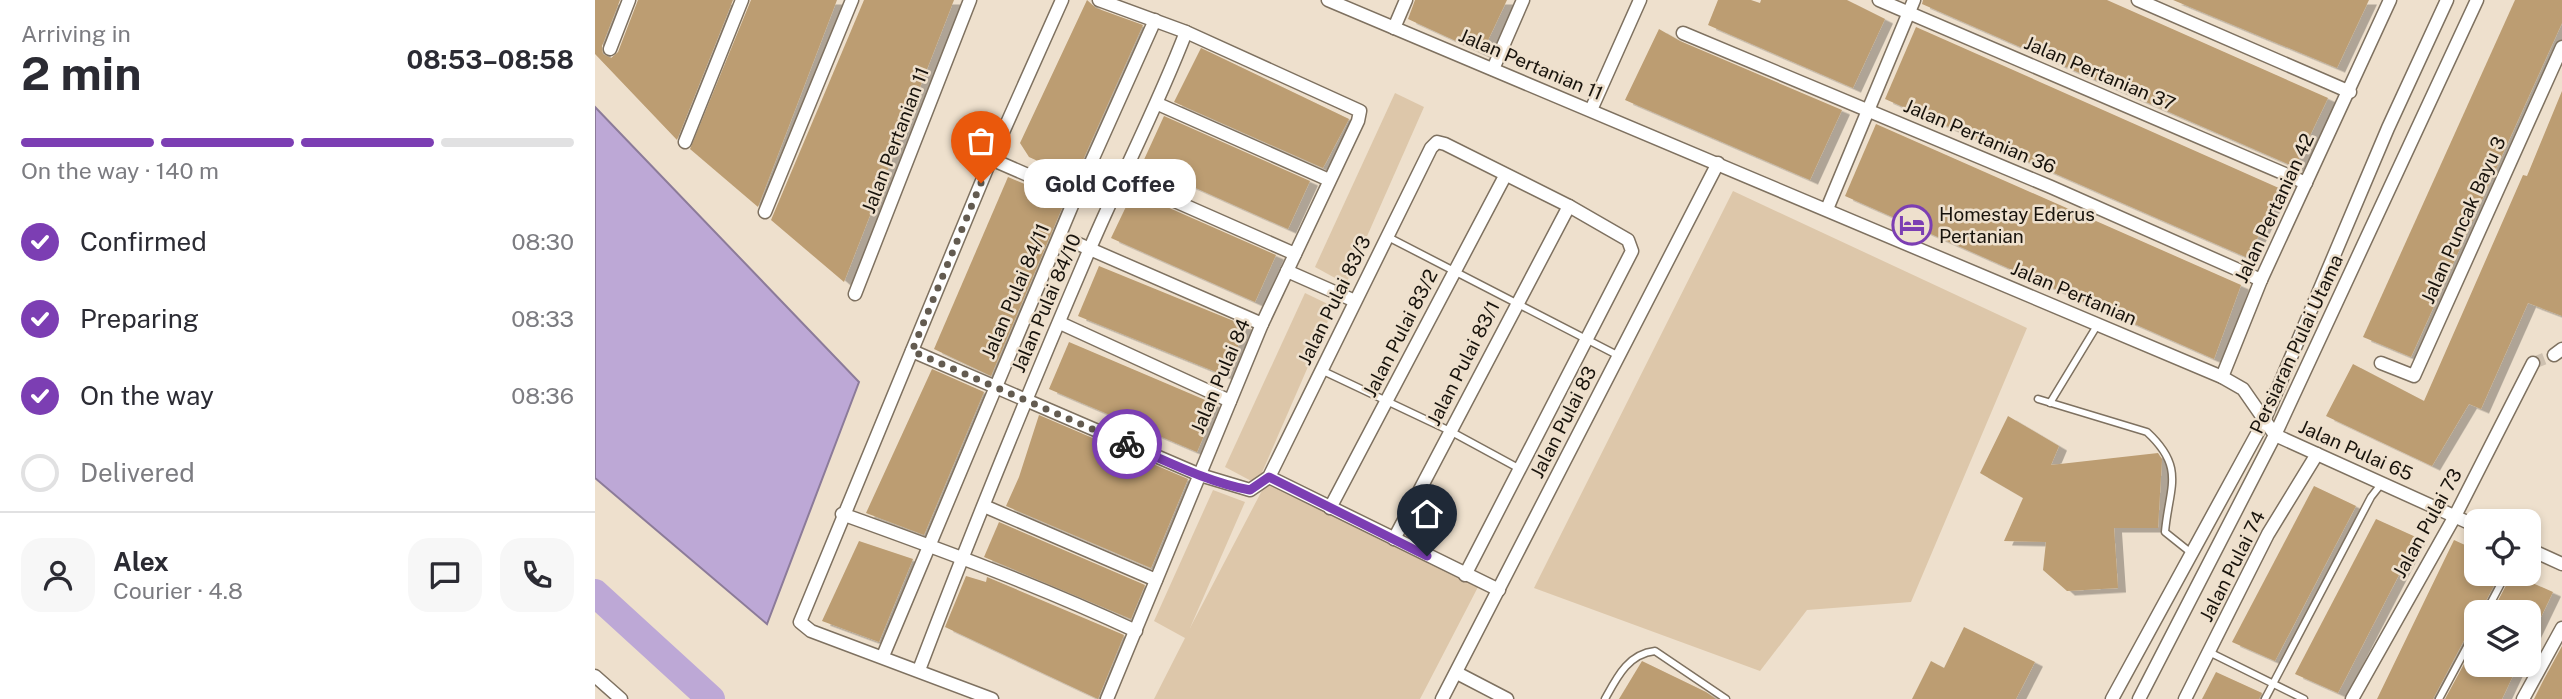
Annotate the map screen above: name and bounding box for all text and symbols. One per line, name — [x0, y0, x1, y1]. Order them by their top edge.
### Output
text: Arriving in — [21, 20, 131, 47]
street label: Jalan Pertanian 11 — [1456, 24, 1606, 104]
street label: Jalan Pertanian 37 — [2021, 31, 2179, 115]
text: 08:53–08:58 — [407, 44, 574, 75]
text: 2 min — [21, 46, 141, 100]
street label: Jalan Pertanian 11 — [857, 64, 933, 216]
street label: Jalan Pertanian 36 — [1901, 94, 2059, 178]
pin — [951, 111, 1011, 183]
icon: bag — [962, 122, 1000, 160]
street label: Jalan Pertanian 42 — [2230, 130, 2318, 286]
street label: Jalan Puncak Bayu 3 — [2416, 133, 2510, 307]
text: On the way · 140 m — [21, 157, 219, 184]
callout: Gold Coffee — [1023, 158, 1195, 208]
text: Gold Coffee — [1045, 170, 1175, 197]
place label: Homestay Ederus Pertanian — [1939, 203, 2095, 247]
hotel icon: Homestay Ederus Pertanian — [1891, 204, 1933, 246]
street label: Jalan Pulai 84/11 — [977, 220, 1053, 362]
icon: check — [21, 223, 59, 261]
text: Confirmed — [80, 226, 207, 257]
text: 08:30 — [512, 228, 574, 255]
street label: Jalan Pulai 84/10 — [1007, 230, 1085, 376]
street label: Jalan Pulai 83/3 — [1293, 232, 1375, 368]
street label: Persiaran Pulai Utama — [2245, 251, 2347, 437]
street label: Jalan Pertanian — [2008, 257, 2140, 329]
street label: Jalan Pulai 83/2 — [1358, 265, 1442, 401]
street label: Jalan Pulai 83/1 — [1422, 297, 1504, 429]
icon: check — [21, 300, 59, 338]
text: Preparing — [80, 303, 199, 334]
text: 08:33 — [511, 305, 574, 332]
street label: Jalan Pulai 84 — [1186, 315, 1254, 437]
street label: Jalan Pulai 83 — [1525, 362, 1601, 482]
icon: check — [21, 377, 59, 415]
text: On the way — [80, 380, 214, 411]
text: 08:36 — [511, 382, 574, 409]
courier — [1092, 409, 1162, 479]
street label: Jalan Pulai 65 — [2296, 415, 2416, 485]
icon: bike — [1108, 425, 1146, 463]
text: Delivered — [80, 457, 195, 488]
street label: Jalan Pulai 73 — [2388, 465, 2466, 581]
pin — [1397, 484, 1457, 556]
icon: home — [1408, 495, 1446, 533]
street label: Jalan Pulai 74 — [2195, 507, 2269, 625]
map controls — [2464, 509, 2541, 677]
button: locate — [2464, 509, 2541, 586]
button: person — [21, 538, 95, 612]
button: chat — [408, 538, 482, 612]
button: phone — [500, 538, 574, 612]
text: Alex — [113, 546, 169, 577]
text: Courier · 4.8 — [113, 577, 243, 604]
button: layers — [2464, 600, 2541, 677]

